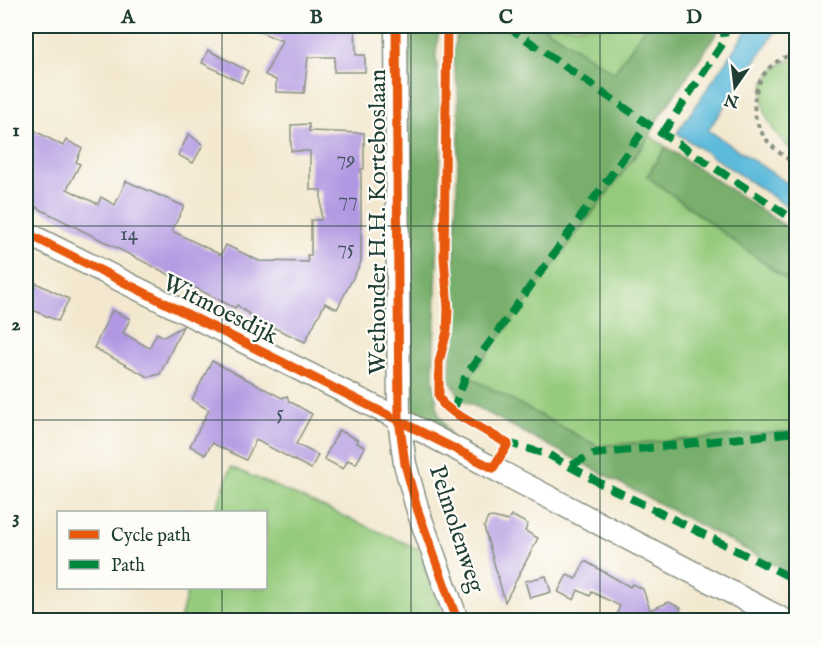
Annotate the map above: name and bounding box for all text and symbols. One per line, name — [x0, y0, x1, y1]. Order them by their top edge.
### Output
text: A — [120, 5, 136, 30]
text: B — [309, 5, 323, 30]
text: C — [499, 5, 513, 30]
text: D — [686, 5, 702, 30]
north arrow — [705, 57, 765, 117]
street label: Wethouder H.H. Korteboslaan — [363, 69, 394, 375]
text: N — [723, 88, 742, 111]
text: 1 — [12, 118, 20, 143]
house number: 79 — [337, 146, 356, 173]
house number: 77 — [338, 187, 358, 214]
house number: 14 — [120, 221, 139, 248]
house number: 75 — [337, 235, 355, 262]
street label: Witmoesdijk — [157, 268, 283, 352]
text: 2 — [11, 312, 21, 337]
house number: 5 — [276, 400, 284, 427]
street label: Pelmolenweg — [421, 461, 491, 598]
text: 3 — [12, 505, 20, 530]
legend — [57, 511, 267, 589]
text: Cycle path — [111, 525, 191, 548]
text: Path — [111, 555, 145, 578]

